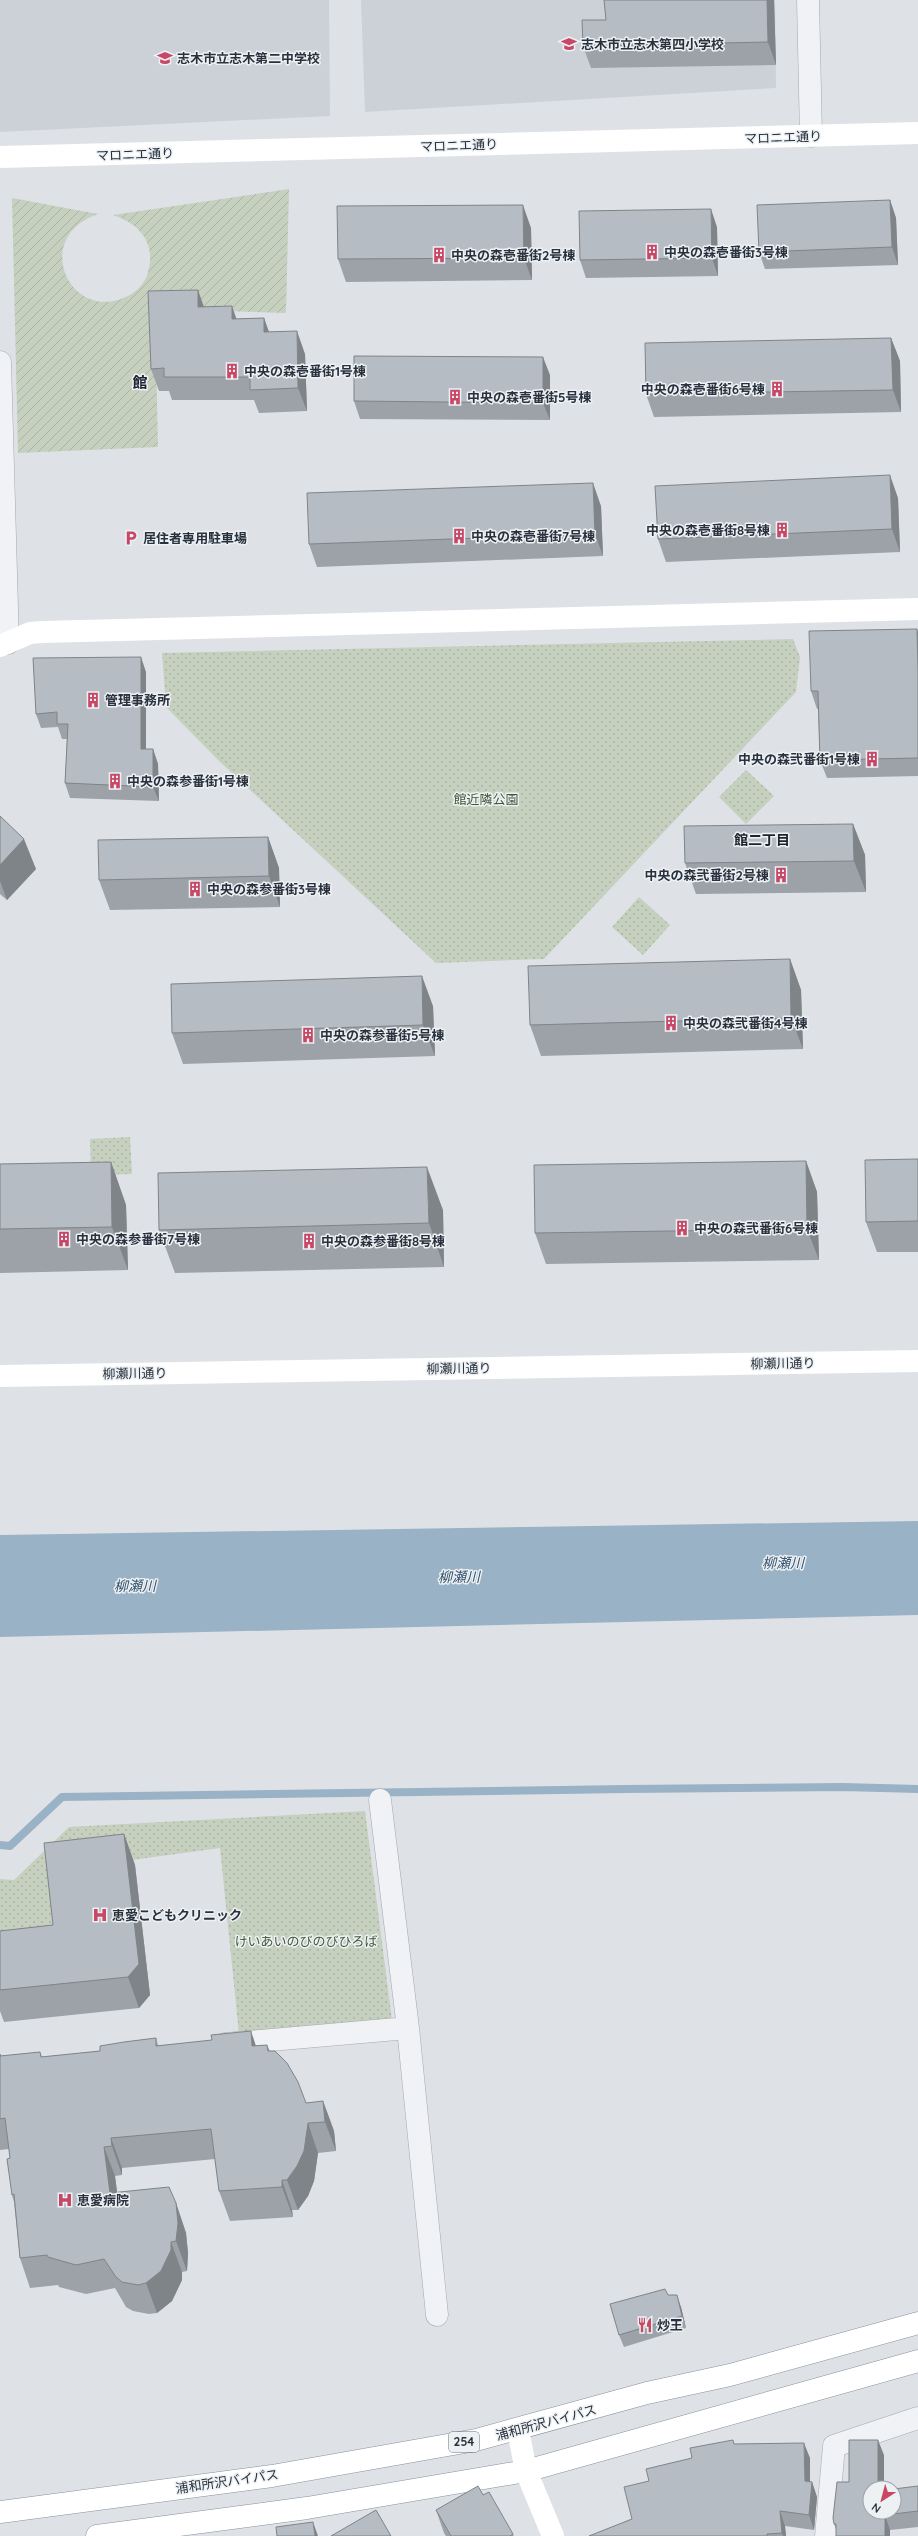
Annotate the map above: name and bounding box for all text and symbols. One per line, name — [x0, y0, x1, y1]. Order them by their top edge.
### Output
school or university icon: 志木市立志木第四小学校 — [560, 35, 578, 53]
place label: 志木市立志木第四小学校 — [581, 36, 724, 52]
school or university icon: 志木市立志木第二中学校 — [156, 49, 174, 67]
place label: 志木市立志木第二中学校 — [177, 50, 320, 66]
street label: マロニエ通り — [744, 128, 822, 146]
street label: マロニエ通り — [420, 136, 498, 154]
street label: マロニエ通り — [96, 145, 174, 163]
building icon: 中央の森壱番街3号棟 — [643, 243, 661, 261]
place label: 中央の森壱番街3号棟 — [664, 244, 788, 260]
building icon: 中央の森壱番街2号棟 — [430, 246, 448, 264]
place label: 中央の森壱番街2号棟 — [451, 247, 575, 263]
building icon: 中央の森壱番街1号棟 — [223, 362, 241, 380]
place label: 中央の森壱番街1号棟 — [244, 363, 366, 379]
district label: 館 — [132, 373, 148, 392]
building icon: 中央の森壱番街6号棟 — [768, 380, 786, 398]
place label: 中央の森壱番街6号棟 — [641, 381, 765, 397]
building icon: 中央の森壱番街5号棟 — [446, 388, 464, 406]
place label: 中央の森壱番街5号棟 — [467, 389, 592, 405]
building icon: 中央の森壱番街8号棟 — [773, 521, 791, 539]
place label: 中央の森壱番街8号棟 — [646, 522, 770, 538]
building icon: 中央の森壱番街7号棟 — [450, 527, 468, 545]
place label: 中央の森壱番街7号棟 — [471, 528, 595, 544]
parking icon: 居住者専用駐車場 — [122, 529, 140, 547]
place label: 居住者専用駐車場 — [143, 530, 247, 546]
building icon: 管理事務所 — [84, 691, 102, 709]
place label: 管理事務所 — [105, 692, 170, 708]
building icon: 中央の森弐番街1号棟 — [863, 750, 881, 768]
place label: 中央の森弐番街1号棟 — [738, 751, 860, 767]
building icon: 中央の森参番街1号棟 — [106, 772, 124, 790]
place label: 中央の森参番街1号棟 — [127, 773, 249, 789]
park label: 館近隣公園 — [453, 791, 519, 807]
district label: 館二丁目 — [734, 831, 790, 849]
building icon: 中央の森弐番街2号棟 — [772, 866, 790, 884]
place label: 中央の森弐番街2号棟 — [645, 867, 769, 883]
building icon: 中央の森参番街3号棟 — [186, 880, 204, 898]
place label: 中央の森参番街3号棟 — [207, 881, 331, 897]
building icon: 中央の森弐番街4号棟 — [662, 1014, 680, 1032]
place label: 中央の森弐番街4号棟 — [683, 1015, 808, 1031]
building icon: 中央の森参番街5号棟 — [299, 1026, 317, 1044]
place label: 中央の森参番街5号棟 — [320, 1027, 445, 1043]
building icon: 中央の森弐番街6号棟 — [673, 1219, 691, 1237]
place label: 中央の森弐番街6号棟 — [694, 1220, 818, 1236]
building icon: 中央の森参番街7号棟 — [55, 1230, 73, 1248]
place label: 中央の森参番街7号棟 — [76, 1231, 200, 1247]
building icon: 中央の森参番街8号棟 — [300, 1232, 318, 1250]
place label: 中央の森参番街8号棟 — [321, 1233, 445, 1249]
street label: 柳瀬川通り — [750, 1354, 816, 1372]
street label: 柳瀬川通り — [426, 1359, 492, 1377]
street label: 柳瀬川通り — [102, 1364, 168, 1382]
water label: 柳瀬川 — [762, 1554, 806, 1572]
water label: 柳瀬川 — [438, 1568, 482, 1586]
water label: 柳瀬川 — [114, 1577, 158, 1595]
hospital icon: 恵愛こどもクリニック — [91, 1906, 109, 1924]
place label: 恵愛こどもクリニック — [112, 1907, 242, 1923]
park label: けいあいのびのびひろば — [234, 1933, 378, 1949]
hospital icon: 恵愛病院 — [56, 2191, 74, 2209]
place label: 恵愛病院 — [77, 2192, 129, 2208]
restaurant icon: 炒王 — [636, 2316, 654, 2334]
place label: 炒王 — [657, 2317, 683, 2333]
street label: 浦和所沢バイパス — [494, 2401, 598, 2443]
road number: 254 — [449, 2432, 479, 2452]
street label: 浦和所沢バイパス — [175, 2466, 279, 2496]
north arrow — [862, 2480, 902, 2520]
text: N — [869, 2500, 884, 2516]

